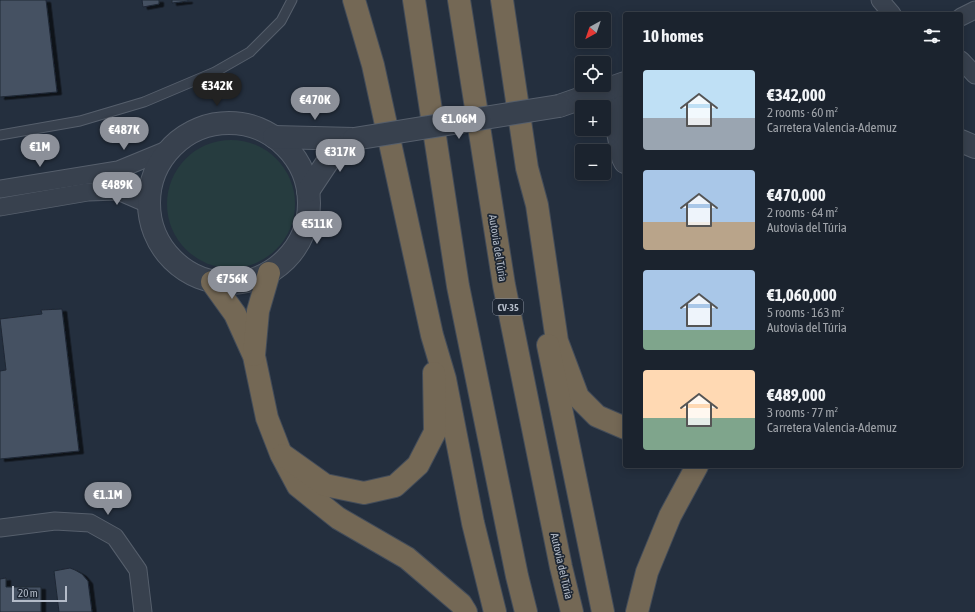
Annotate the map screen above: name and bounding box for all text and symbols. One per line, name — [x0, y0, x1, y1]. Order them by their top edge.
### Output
north arrow — [575, 12, 611, 48]
map controls — [575, 12, 611, 180]
icon: filters — [921, 25, 943, 47]
text: 10 homes — [643, 26, 704, 46]
button: locate — [575, 56, 611, 92]
pin: €342K — [189, 73, 245, 107]
text: €342K — [202, 78, 232, 93]
text: €342,000 — [767, 85, 826, 105]
icon: home — [675, 86, 723, 134]
pin: €470K — [287, 87, 343, 121]
text: €470K — [300, 92, 330, 107]
button: + — [575, 100, 611, 136]
text: 2 rooms · 60 m² — [767, 105, 838, 120]
pin: €1.06M — [426, 106, 492, 140]
text: €1.06M — [441, 111, 477, 126]
pin: €487K — [96, 117, 152, 151]
text: Carretera Valencia-Ademuz — [767, 120, 897, 135]
text: €487K — [109, 122, 139, 137]
pin: €1M — [21, 134, 59, 168]
text: €1M — [30, 139, 50, 154]
pin: €317K — [312, 139, 368, 173]
text: €317K — [325, 144, 355, 159]
button: − — [575, 144, 611, 180]
pin: €489K — [89, 172, 145, 206]
text: €489K — [102, 177, 132, 192]
text: €470,000 — [767, 185, 826, 205]
icon: home — [675, 186, 723, 234]
text: 2 rooms · 64 m² — [767, 205, 838, 220]
pin: €511K — [289, 211, 345, 245]
street label: Autovia del Túria — [487, 214, 509, 282]
text: €511K — [302, 216, 332, 231]
text: Autovia del Túria — [767, 220, 847, 235]
pin: €756K — [204, 266, 260, 300]
text: €756K — [217, 271, 247, 286]
text: €1,060,000 — [767, 285, 837, 305]
icon: home — [675, 286, 723, 334]
road number: CV-35 — [493, 299, 523, 315]
text: 5 rooms · 163 m² — [767, 305, 844, 320]
text: Autovia del Túria — [767, 320, 847, 335]
text: €489,000 — [767, 385, 826, 405]
icon: home — [675, 386, 723, 434]
text: 3 rooms · 77 m² — [767, 405, 838, 420]
text: Carretera Valencia-Ademuz — [767, 420, 897, 435]
pin: €1.1M — [80, 482, 136, 516]
text: €1.1M — [93, 487, 123, 502]
street label: Autovia del Túria — [549, 532, 575, 600]
scale bar — [12, 584, 67, 603]
text: 20 m — [18, 587, 38, 599]

